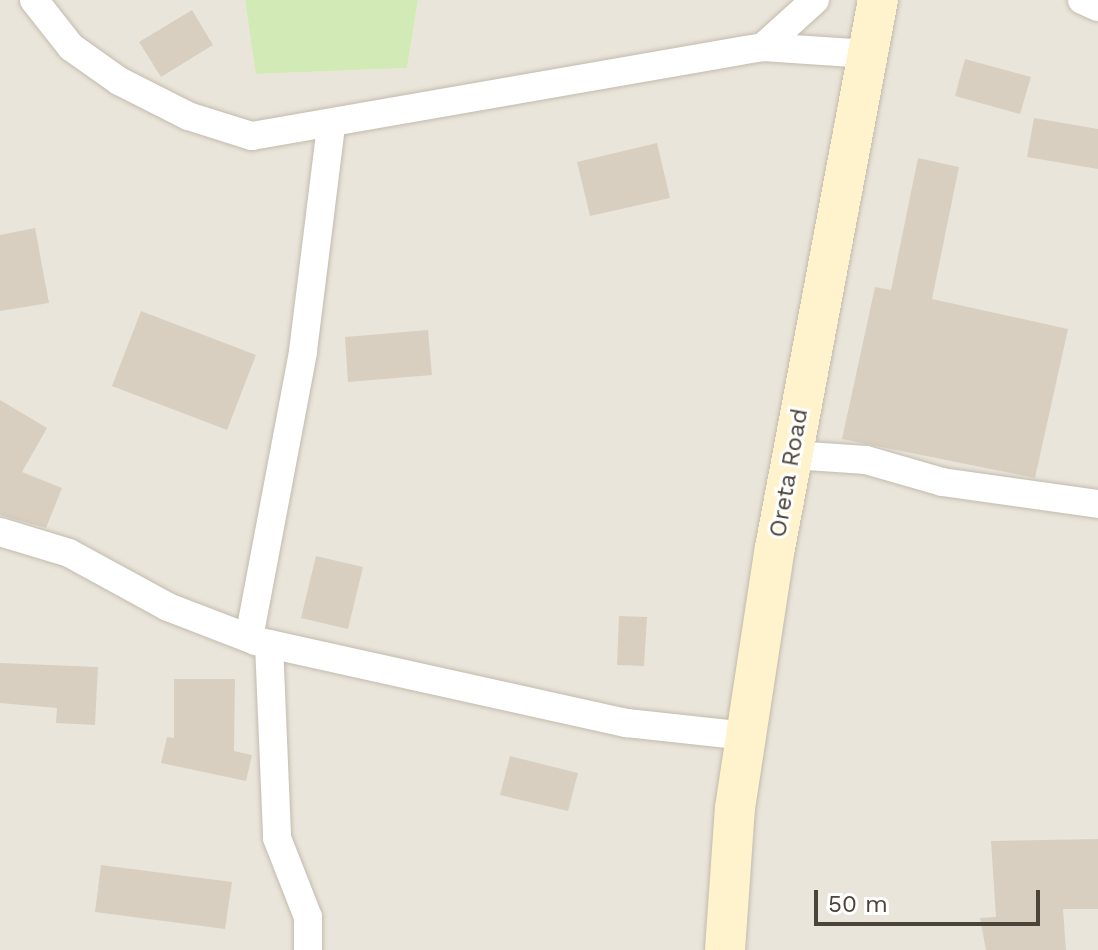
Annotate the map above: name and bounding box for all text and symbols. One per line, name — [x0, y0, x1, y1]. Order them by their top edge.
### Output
street label: Oreta Road — [763, 406, 815, 540]
scale bar — [818, 874, 1044, 924]
text: 50 m — [828, 890, 888, 918]

